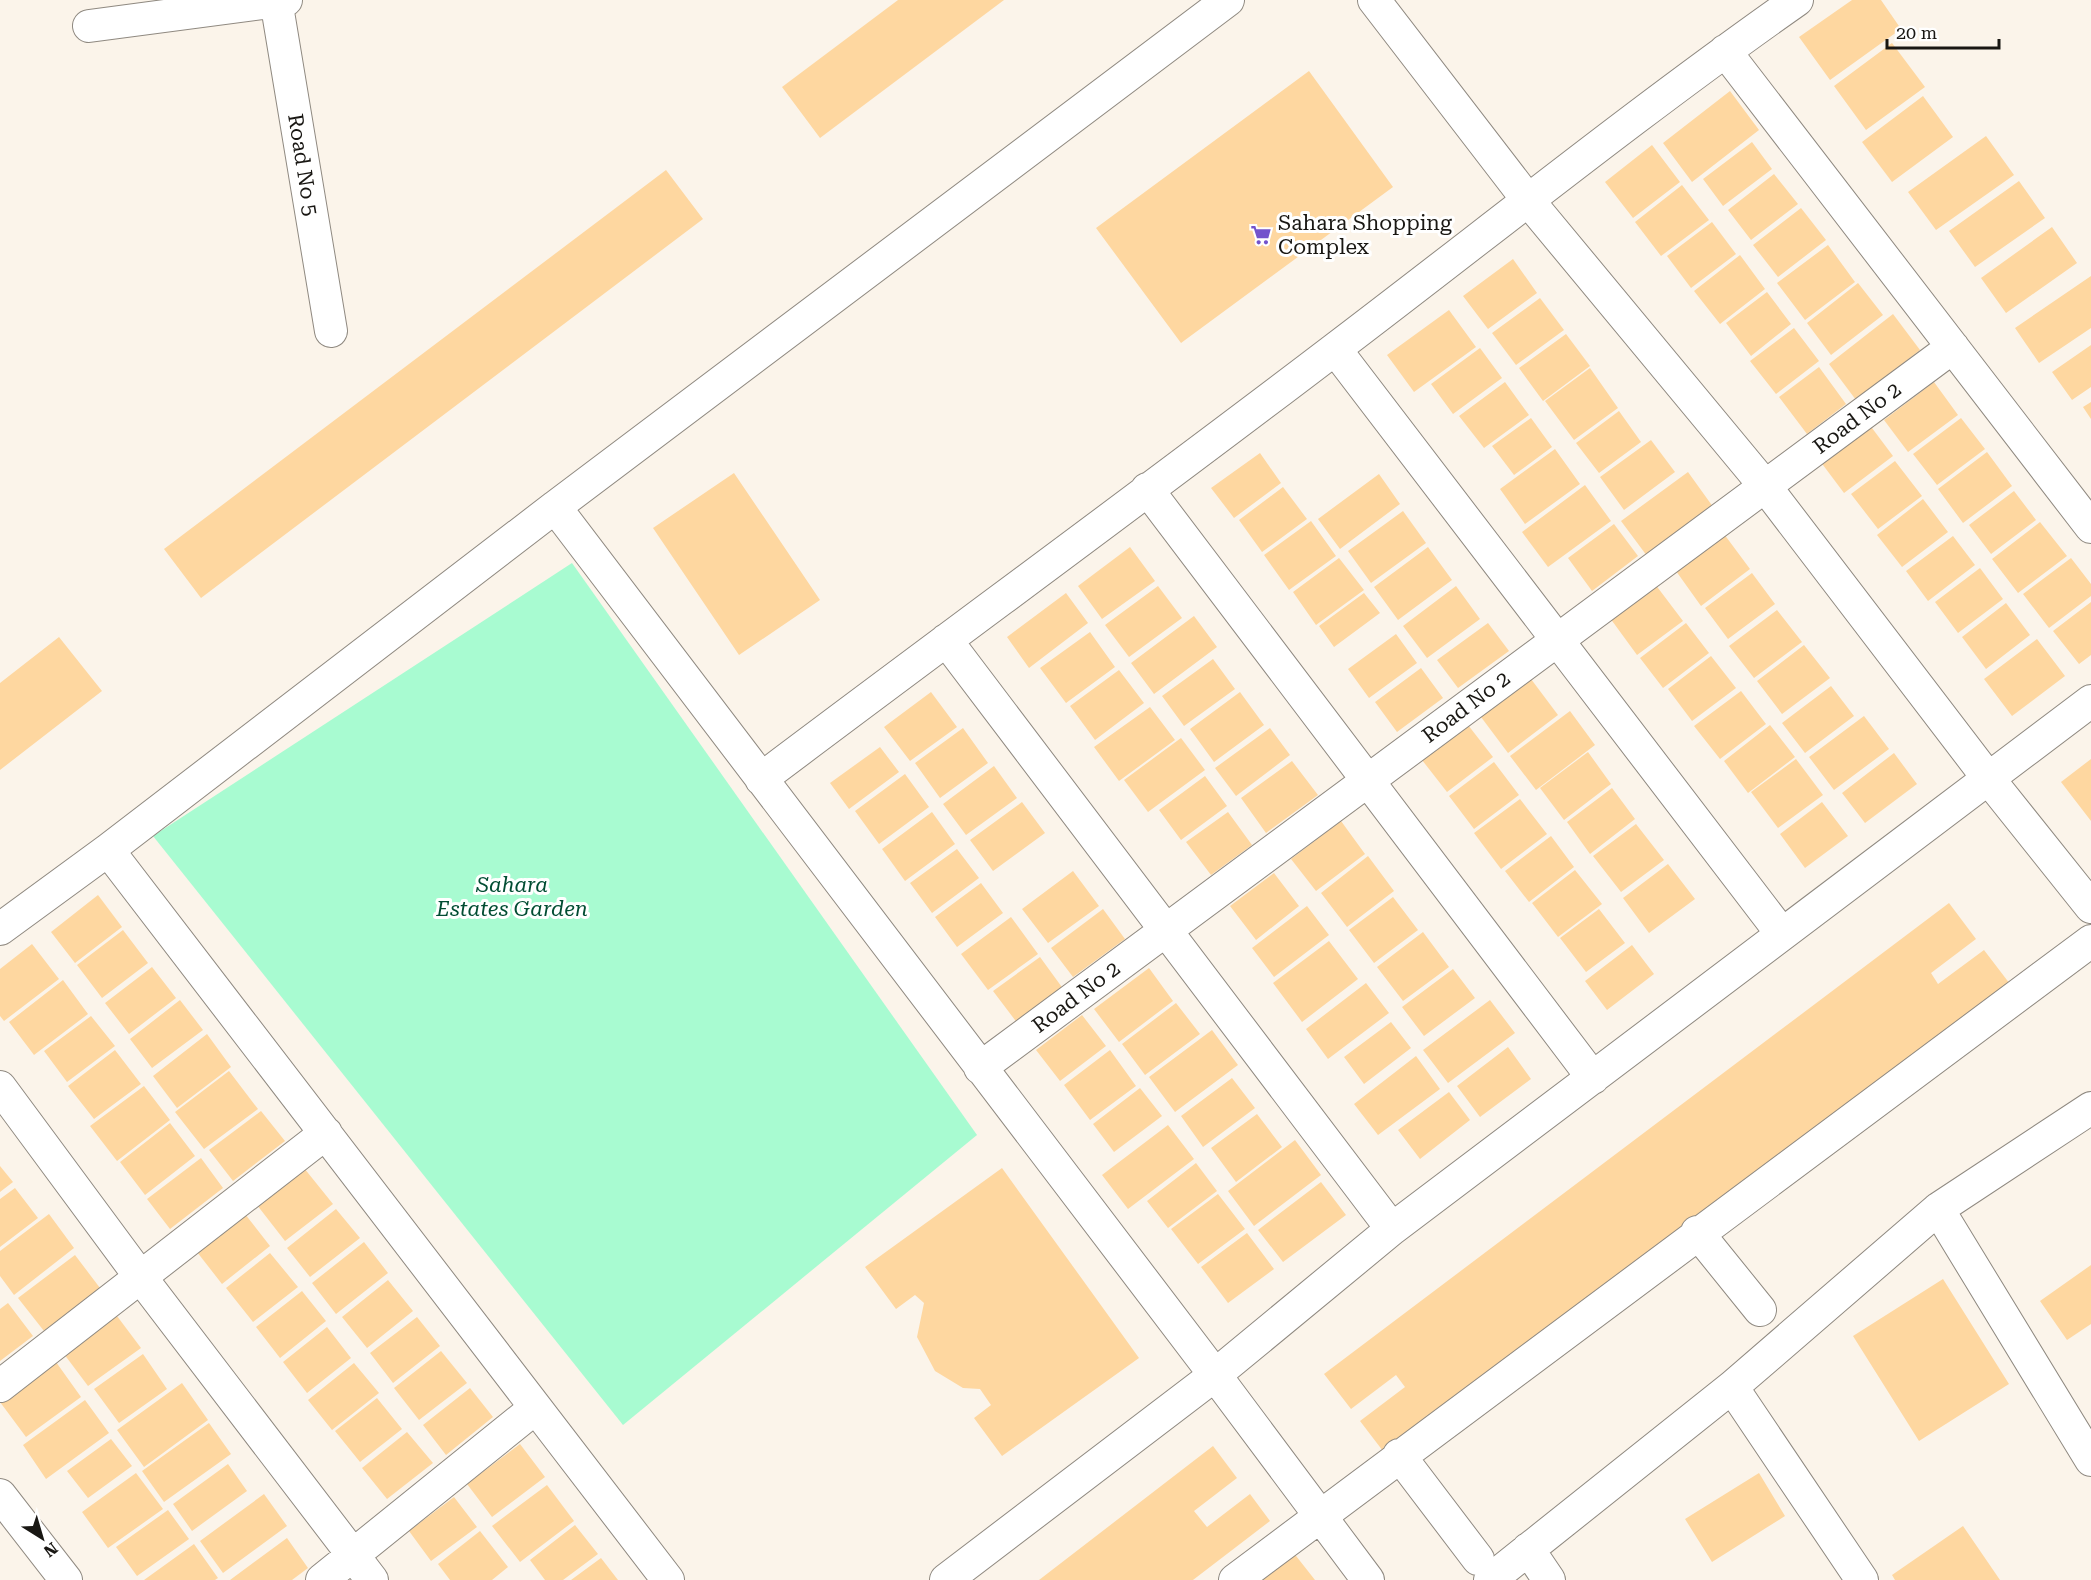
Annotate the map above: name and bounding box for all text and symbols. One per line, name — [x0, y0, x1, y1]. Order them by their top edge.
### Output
scale bar — [1887, 12, 2000, 50]
text: 20 m — [1896, 22, 1937, 43]
street label: Road No 5 — [283, 112, 323, 218]
place label: Sahara Shopping Complex — [1278, 211, 1452, 259]
supermarket icon: Sahara Shopping Complex — [1249, 223, 1273, 247]
street label: Road No 2 — [1808, 377, 1906, 459]
street label: Road No 2 — [1417, 666, 1515, 748]
park label: Sahara Estates Garden — [435, 873, 588, 921]
street label: Road No 2 — [1027, 956, 1125, 1038]
north arrow — [12, 1508, 72, 1568]
text: N — [40, 1538, 61, 1561]

